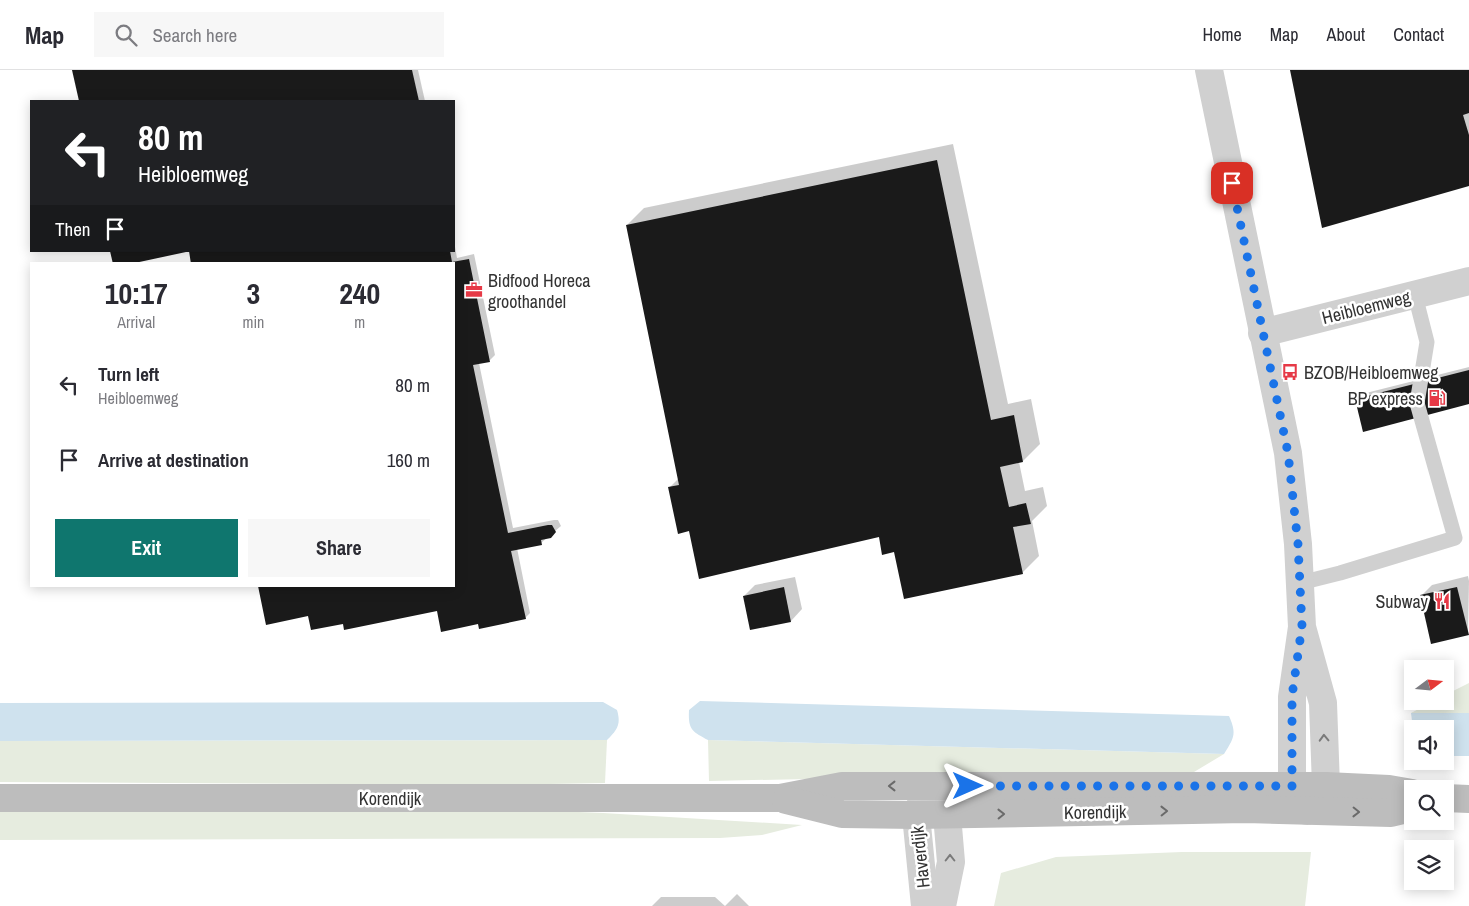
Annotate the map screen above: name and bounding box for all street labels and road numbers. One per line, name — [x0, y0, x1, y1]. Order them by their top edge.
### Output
street label: Heibloemweg — [1319, 284, 1414, 330]
street label: Korendijk — [359, 786, 422, 811]
street label: Korendijk — [1064, 799, 1127, 825]
street label: Haverdijk — [904, 824, 936, 889]

